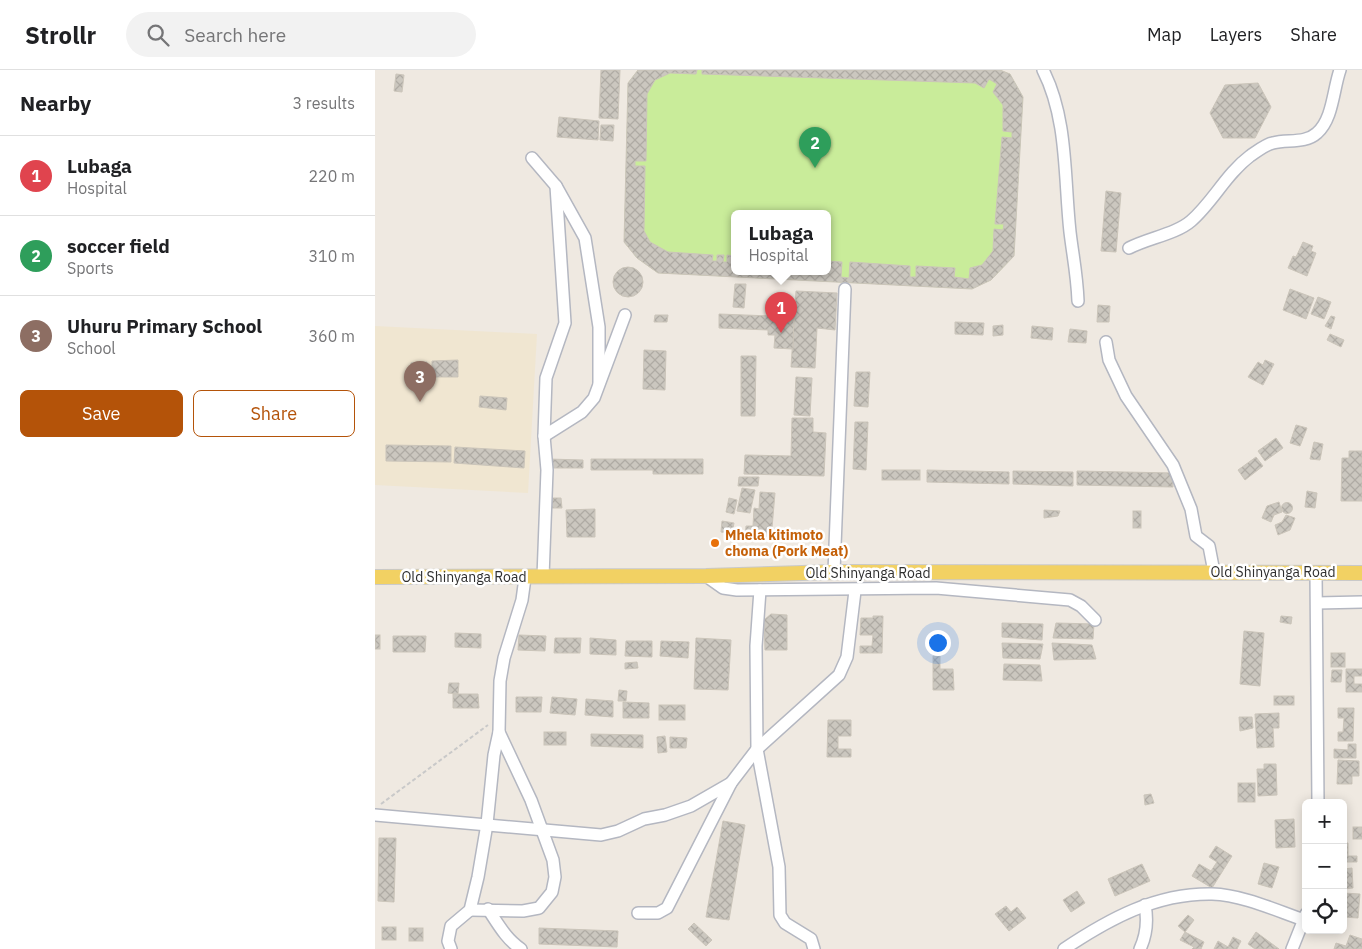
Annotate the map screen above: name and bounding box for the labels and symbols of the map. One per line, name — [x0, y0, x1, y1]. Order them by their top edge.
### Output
pin: 2 — [799, 127, 831, 168]
pin: 1 — [765, 292, 797, 333]
pin: 3 — [404, 361, 436, 402]
place label: Mhela kitimoto choma (Pork Meat) — [725, 526, 848, 560]
marker: Mhela kitimoto choma (Pork Meat) — [709, 537, 721, 549]
street label: Old Shinyanga Road — [1210, 563, 1336, 581]
street label: Old Shinyanga Road — [805, 564, 931, 582]
street label: Old Shinyanga Road — [401, 568, 527, 586]
your location — [925, 630, 951, 656]

